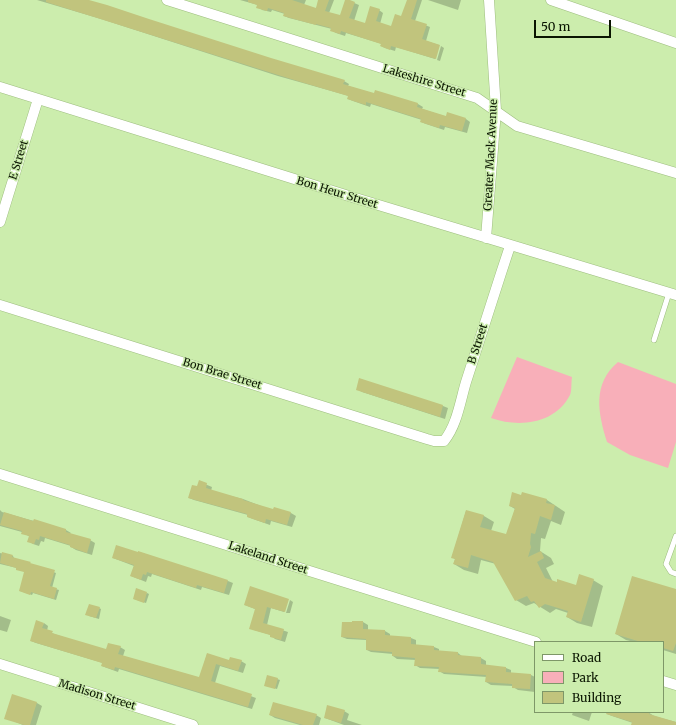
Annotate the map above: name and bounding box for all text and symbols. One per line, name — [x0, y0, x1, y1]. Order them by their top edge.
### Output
scale bar — [536, 12, 613, 38]
text: 50 m — [541, 19, 570, 34]
street label: Lakeshire Street — [381, 62, 467, 100]
street label: Greater Mack Avenue — [481, 99, 501, 211]
street label: E Street — [7, 138, 31, 182]
street label: Bon Heur Street — [295, 174, 379, 212]
street label: B Street — [465, 322, 491, 366]
street label: Bon Brae Street — [181, 356, 263, 392]
street label: Lakeland Street — [227, 539, 309, 577]
legend — [534, 641, 664, 713]
text: Road — [572, 650, 601, 665]
text: Park — [572, 670, 599, 685]
street label: Madison Street — [57, 677, 137, 713]
text: Building — [572, 690, 621, 705]

